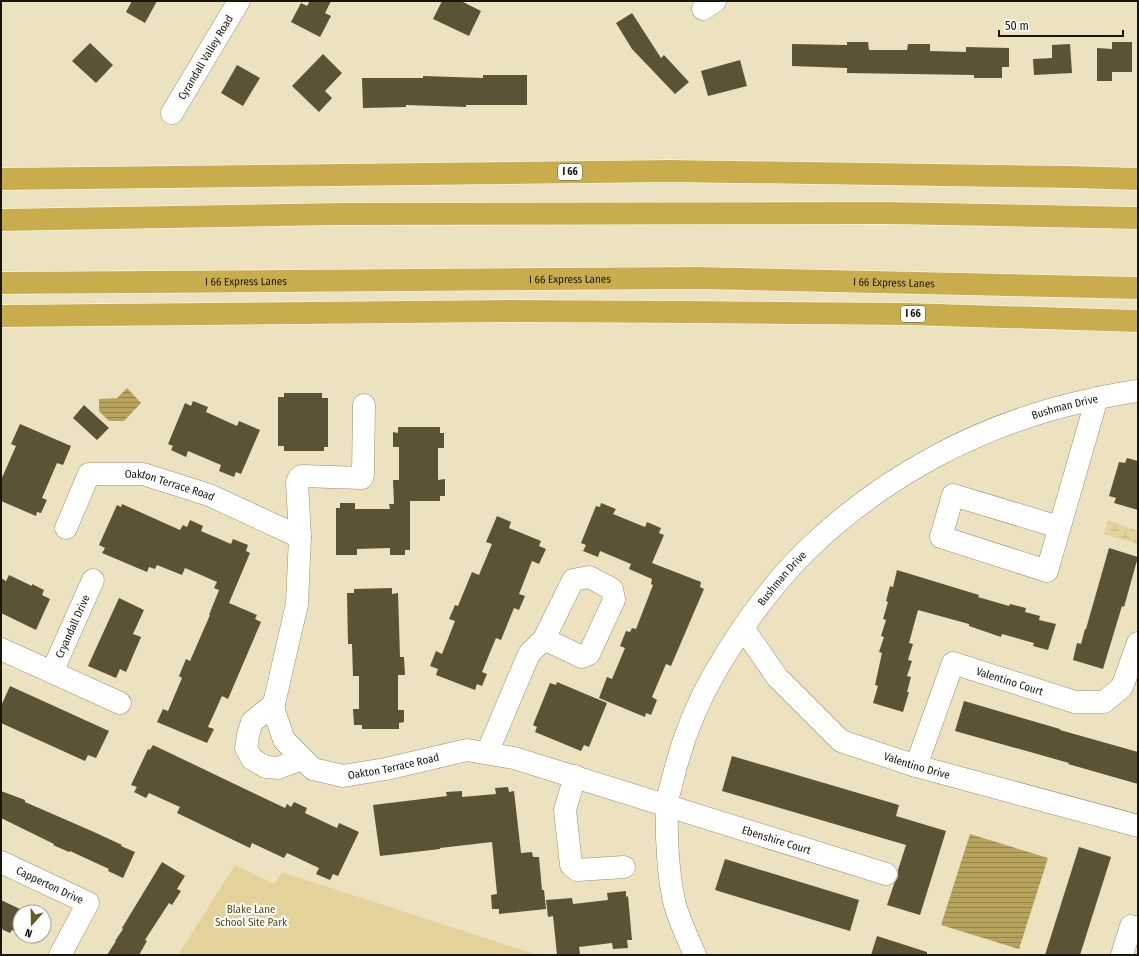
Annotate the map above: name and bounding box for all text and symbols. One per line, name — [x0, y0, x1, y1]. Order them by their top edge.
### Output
scale bar — [999, 12, 1123, 38]
street label: Cyrandall Valley Road — [175, 13, 236, 102]
text: 50 m — [1005, 19, 1029, 33]
road number: I 66 — [558, 164, 582, 180]
street label: I 66 Express Lanes — [529, 272, 611, 286]
street label: I 66 Express Lanes — [205, 274, 287, 288]
street label: I 66 Express Lanes — [853, 275, 935, 290]
road number: I 66 — [901, 306, 925, 322]
street label: Bushman Drive — [1030, 392, 1099, 422]
street label: Oakton Terrace Road — [125, 468, 217, 503]
street label: Bushman Drive — [755, 548, 809, 608]
street label: Cryandall Drive — [53, 593, 92, 660]
street label: Valentino Court — [975, 664, 1045, 698]
street label: Valentino Drive — [882, 749, 952, 781]
street label: Oakton Terrace Road — [347, 750, 440, 782]
street label: Ebenshire Court — [740, 823, 813, 857]
street label: Capperton Drive — [14, 864, 86, 906]
park label: Blake Lane School Site Park — [215, 903, 288, 929]
north arrow — [12, 904, 52, 944]
text: N — [23, 926, 34, 940]

